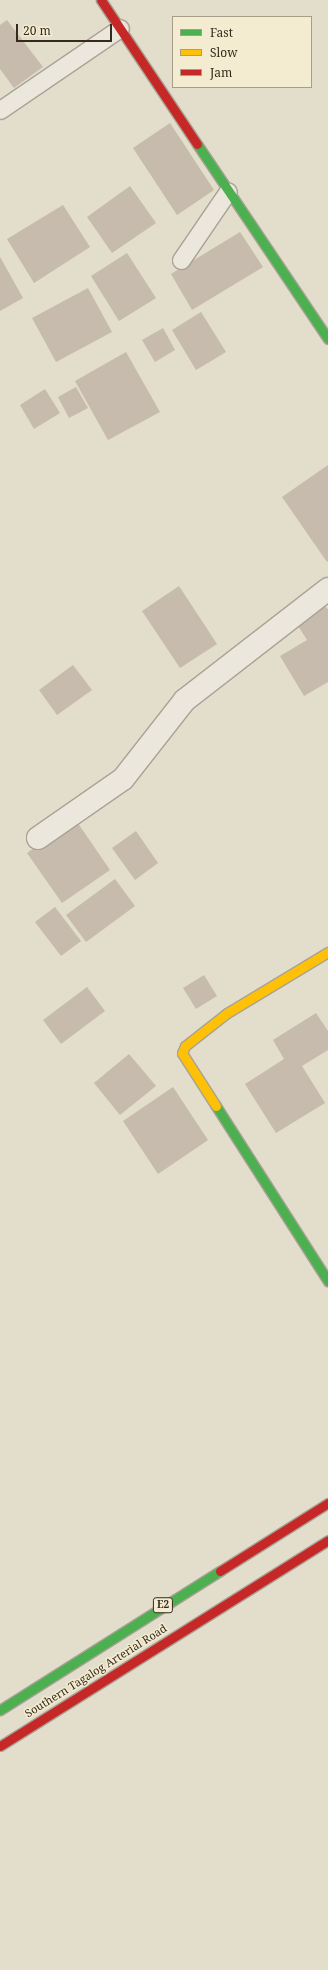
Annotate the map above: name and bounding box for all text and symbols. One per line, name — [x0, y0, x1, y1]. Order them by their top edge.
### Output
scale bar — [18, 16, 114, 42]
legend — [172, 16, 312, 88]
text: 20 m — [23, 22, 51, 39]
text: Fast — [210, 24, 233, 41]
text: Slow — [210, 44, 238, 61]
text: Jam — [210, 64, 232, 81]
road number: E2 — [152, 1597, 174, 1613]
street label: Southern Tagalog Arterial Road — [23, 1622, 169, 1720]

